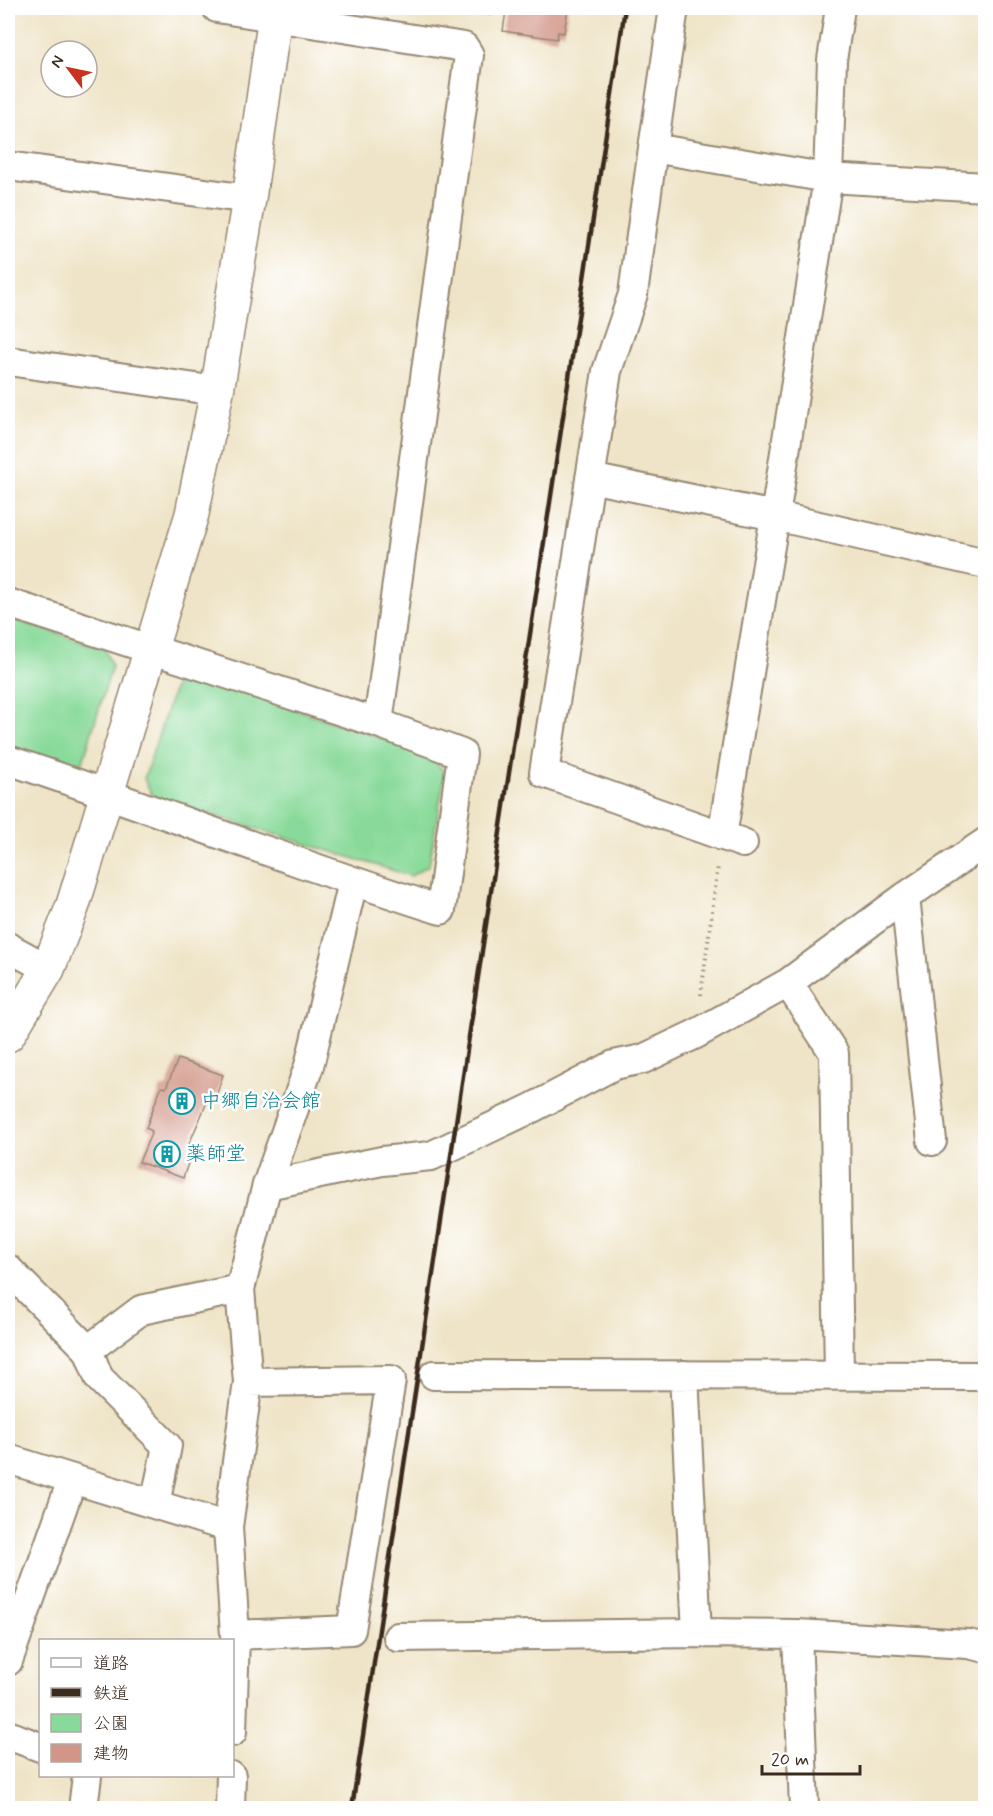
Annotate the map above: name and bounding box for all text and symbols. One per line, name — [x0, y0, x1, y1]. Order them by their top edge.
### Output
north arrow — [39, 39, 99, 99]
text: N — [46, 52, 69, 72]
building icon: 中郷自治会館 — [167, 1086, 197, 1116]
place label: 中郷自治会館 — [201, 1088, 321, 1115]
building icon: 薬師堂 — [152, 1139, 182, 1169]
place label: 薬師堂 — [186, 1141, 246, 1168]
legend — [39, 1639, 234, 1777]
text: 道路 — [93, 1652, 129, 1676]
text: 鉄道 — [93, 1682, 129, 1706]
text: 公園 — [93, 1712, 129, 1736]
scale bar — [762, 1738, 860, 1776]
text: 建物 — [93, 1742, 129, 1766]
text: 20 m — [771, 1748, 809, 1772]

